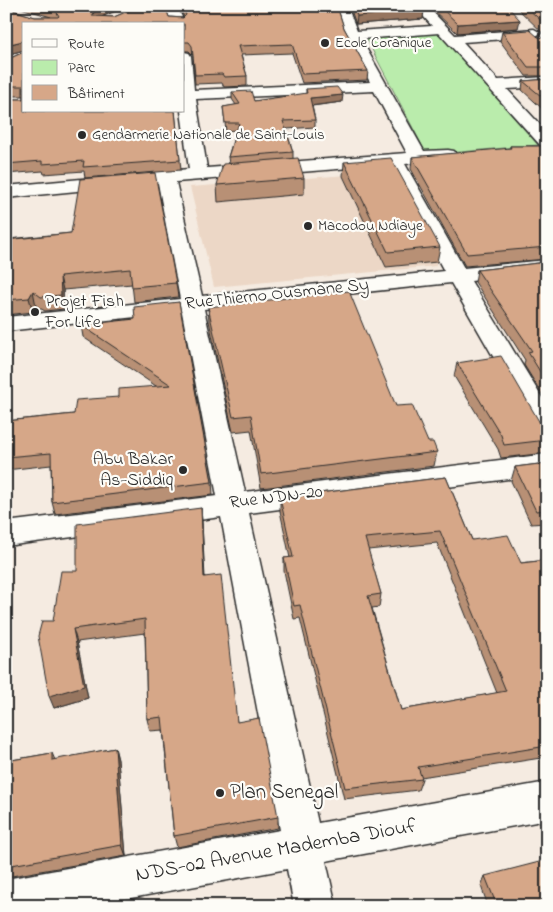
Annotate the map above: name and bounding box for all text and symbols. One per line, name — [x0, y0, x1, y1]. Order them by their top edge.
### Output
legend — [22, 22, 185, 112]
place label: Ecole Coranique — [335, 32, 432, 54]
text: Route — [68, 33, 105, 55]
marker: Ecole Coranique — [319, 37, 331, 49]
text: Parc — [68, 57, 96, 79]
text: Bâtiment — [67, 83, 125, 105]
place label: Gendarmerie Nationale de Saint-Louis — [92, 124, 325, 146]
marker: Gendarmerie Nationale de Saint-Louis — [76, 129, 88, 141]
place label: Macodou Ndiaye — [318, 215, 423, 238]
marker: Macodou Ndiaye — [302, 220, 314, 232]
street label: RueThierno Ousmane Sy — [184, 272, 370, 318]
place label: Projet Fish For Life — [44, 289, 124, 336]
marker: Projet Fish For Life — [29, 306, 41, 318]
place label: Abu Bakar As-Siddiq — [93, 447, 174, 494]
marker: Abu Bakar As-Siddiq — [177, 464, 189, 476]
street label: Rue NDN-20 — [228, 479, 324, 517]
place label: Plan Senegal — [230, 778, 338, 810]
marker: Plan Senegal — [214, 787, 226, 799]
street label: NDS-02 Avenue Mademba Diouf — [133, 811, 419, 891]

